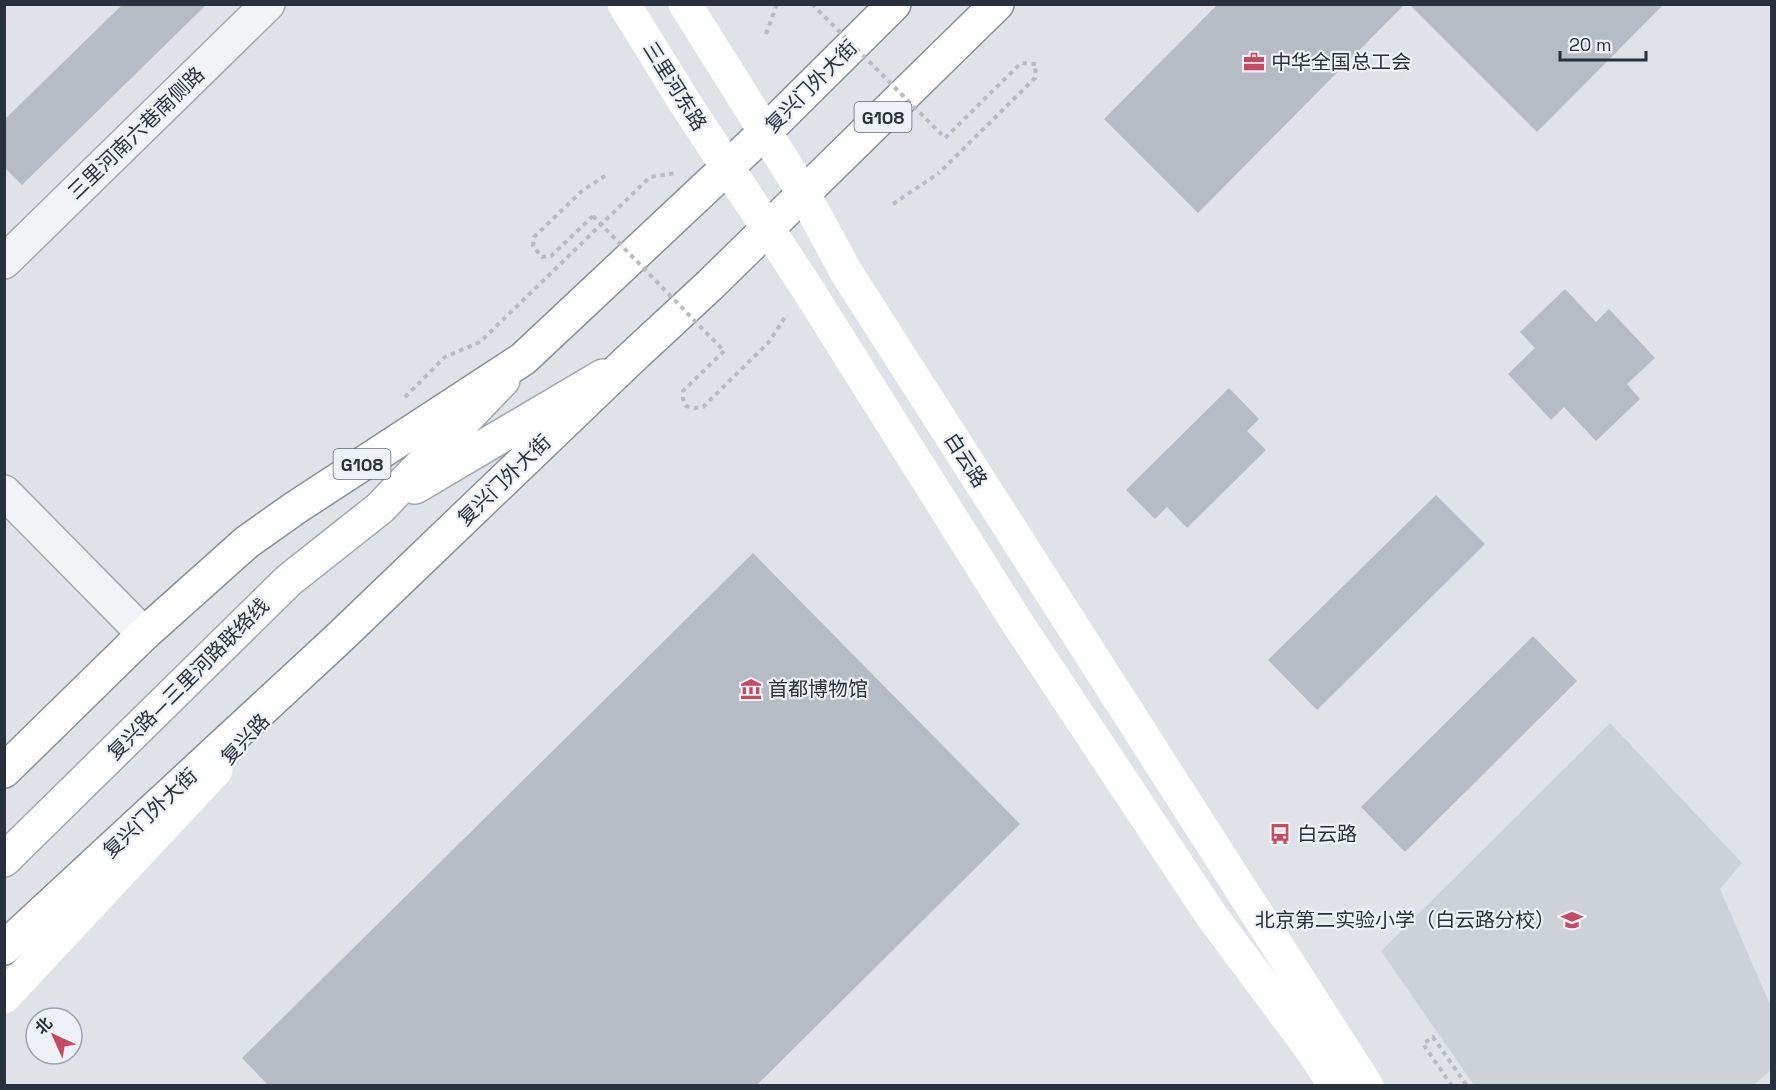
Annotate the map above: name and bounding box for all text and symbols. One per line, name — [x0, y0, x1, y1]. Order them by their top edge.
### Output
scale bar — [1560, 24, 1646, 62]
text: 20 m — [1569, 33, 1612, 56]
street label: 复兴门外大街 — [759, 34, 863, 138]
street label: 三里河东路 — [637, 37, 713, 135]
place label: 中华全国总工会 — [1271, 49, 1411, 75]
office icon: 中华全国总工会 — [1242, 50, 1266, 74]
street label: 三里河南六巷南侧路 — [62, 61, 210, 205]
road number: G108 — [854, 102, 912, 132]
street label: 白云路 — [939, 428, 993, 492]
street label: 复兴门外大街 — [452, 429, 556, 531]
road number: G108 — [334, 449, 391, 479]
street label: 复兴路—三里河路联络线 — [102, 593, 274, 765]
place label: 首都博物馆 — [768, 676, 868, 702]
museum icon: 首都博物馆 — [739, 677, 763, 701]
street label: 复兴路 — [216, 709, 274, 769]
street label: 复兴门外大街 — [97, 763, 203, 863]
place label: 白云路 — [1297, 821, 1357, 847]
bus stop icon: 白云路 — [1268, 822, 1292, 846]
place label: 北京第二实验小学（白云路分校） — [1255, 907, 1555, 933]
school or university icon: 北京第二实验小学（白云路分校） — [1560, 908, 1584, 932]
north arrow — [24, 1006, 84, 1066]
text: 北 — [31, 1013, 57, 1039]

